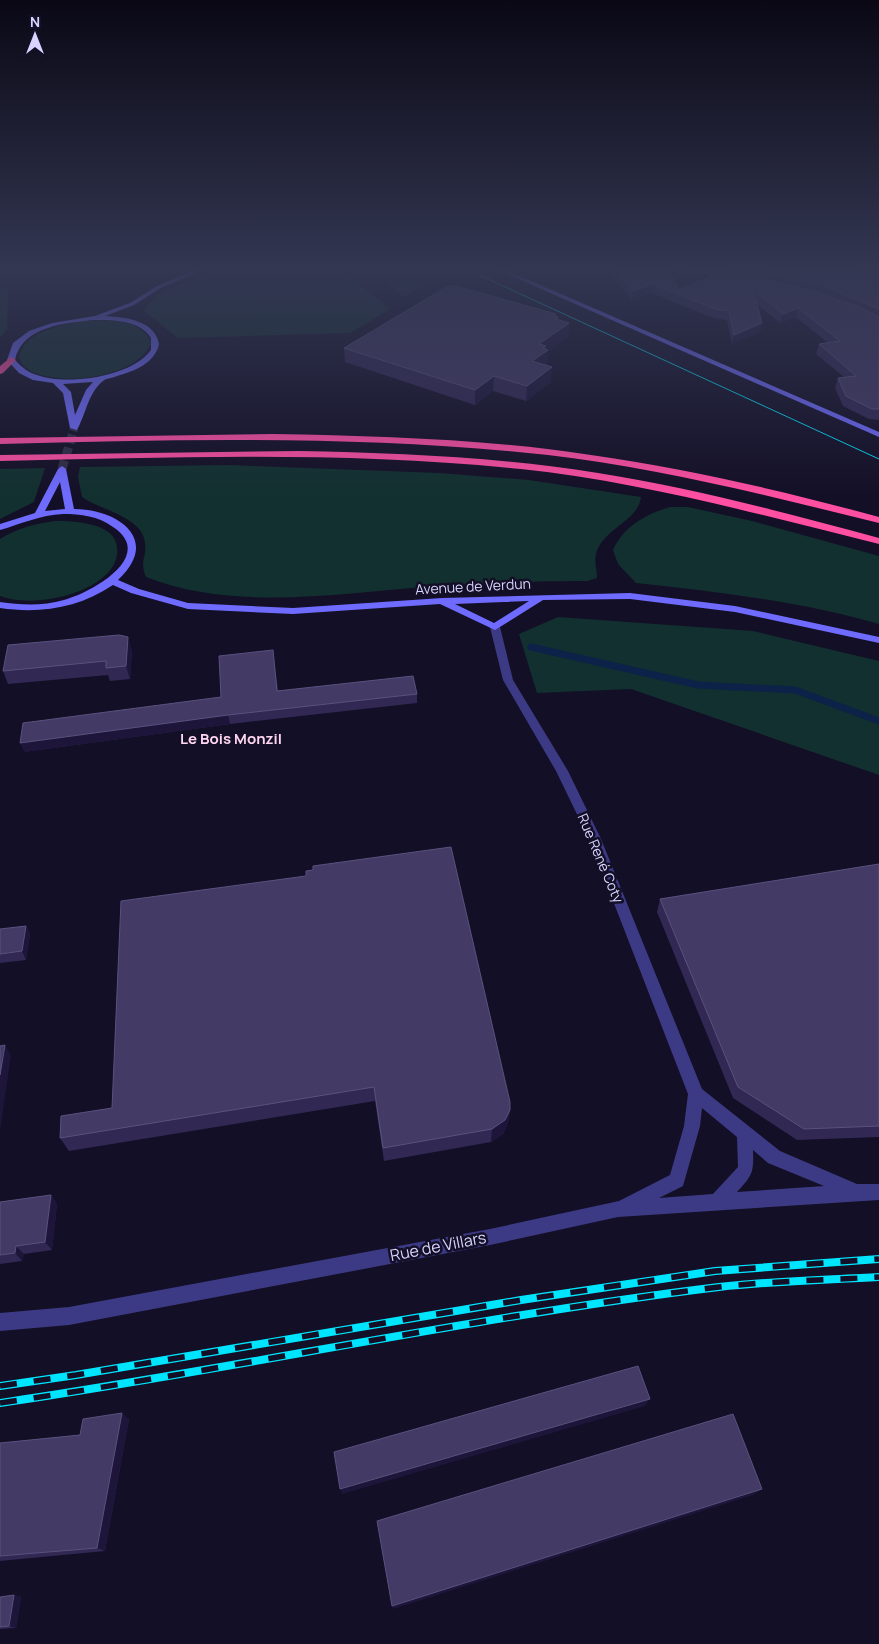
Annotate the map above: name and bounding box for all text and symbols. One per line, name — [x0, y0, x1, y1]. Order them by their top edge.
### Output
north arrow — [10, 10, 60, 60]
text: N — [30, 12, 40, 31]
street label: Avenue de Verdun — [415, 573, 531, 599]
district label: Le Bois Monzil — [180, 728, 282, 749]
street label: Rue René Coty — [574, 810, 629, 906]
street label: Rue de Villars — [388, 1226, 488, 1266]

